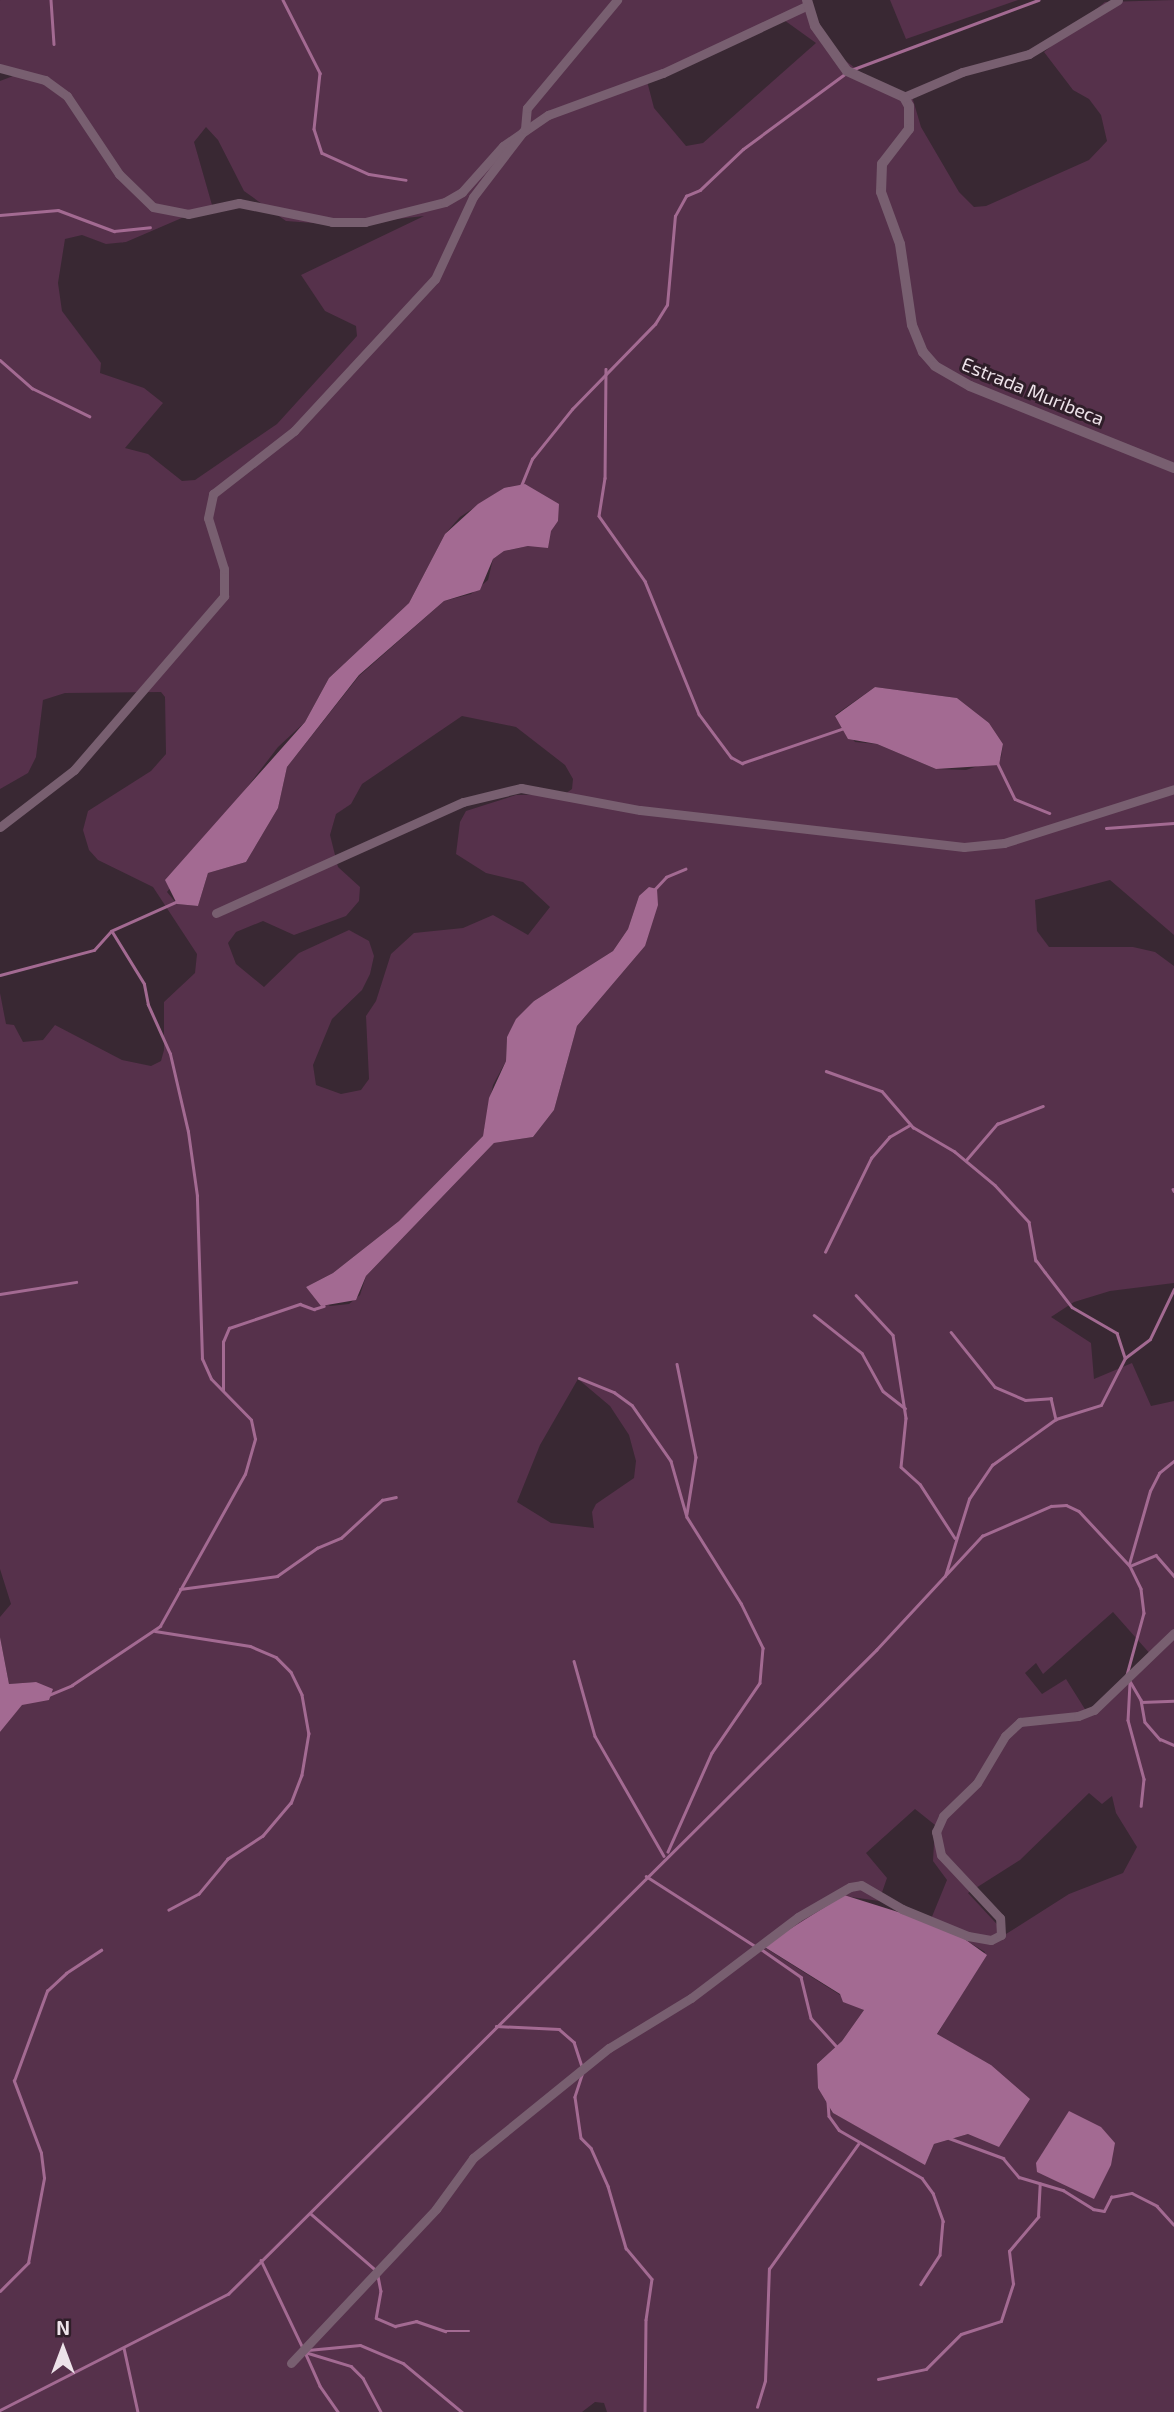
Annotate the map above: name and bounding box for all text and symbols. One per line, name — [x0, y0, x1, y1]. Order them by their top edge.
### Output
street label: Estrada Muribeca — [958, 352, 1108, 430]
north arrow — [28, 2314, 98, 2384]
text: N — [56, 2316, 70, 2339]

